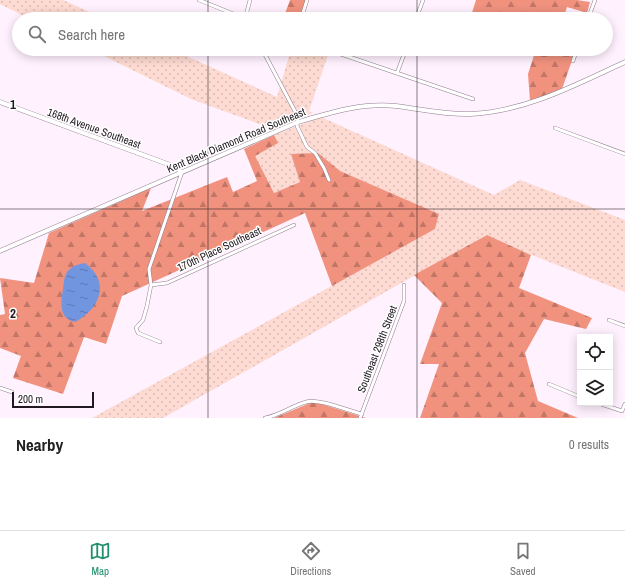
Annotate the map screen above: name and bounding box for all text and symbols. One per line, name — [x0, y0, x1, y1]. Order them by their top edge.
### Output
search box — [12, 12, 613, 56]
icon: search — [26, 23, 48, 45]
text: Search here — [58, 24, 125, 45]
text: 1 — [10, 96, 16, 113]
street label: Kent Black Diamond Road Southeast — [164, 104, 308, 176]
street label: 168th Avenue Southeast — [45, 105, 143, 152]
street label: 170th Place Southeast — [175, 223, 264, 275]
street label: Southeast 298th Street — [354, 303, 400, 395]
text: 2 — [10, 305, 16, 322]
map controls — [577, 334, 613, 406]
button: locate — [577, 334, 613, 370]
button: layers — [577, 370, 613, 406]
scale bar — [12, 390, 94, 409]
text: 200 m — [18, 392, 43, 406]
text: Nearby — [16, 433, 63, 456]
text: 0 results — [569, 436, 609, 453]
tab: Map — [89, 540, 111, 578]
tab: Directions — [290, 540, 331, 578]
tab: Saved — [510, 540, 536, 578]

